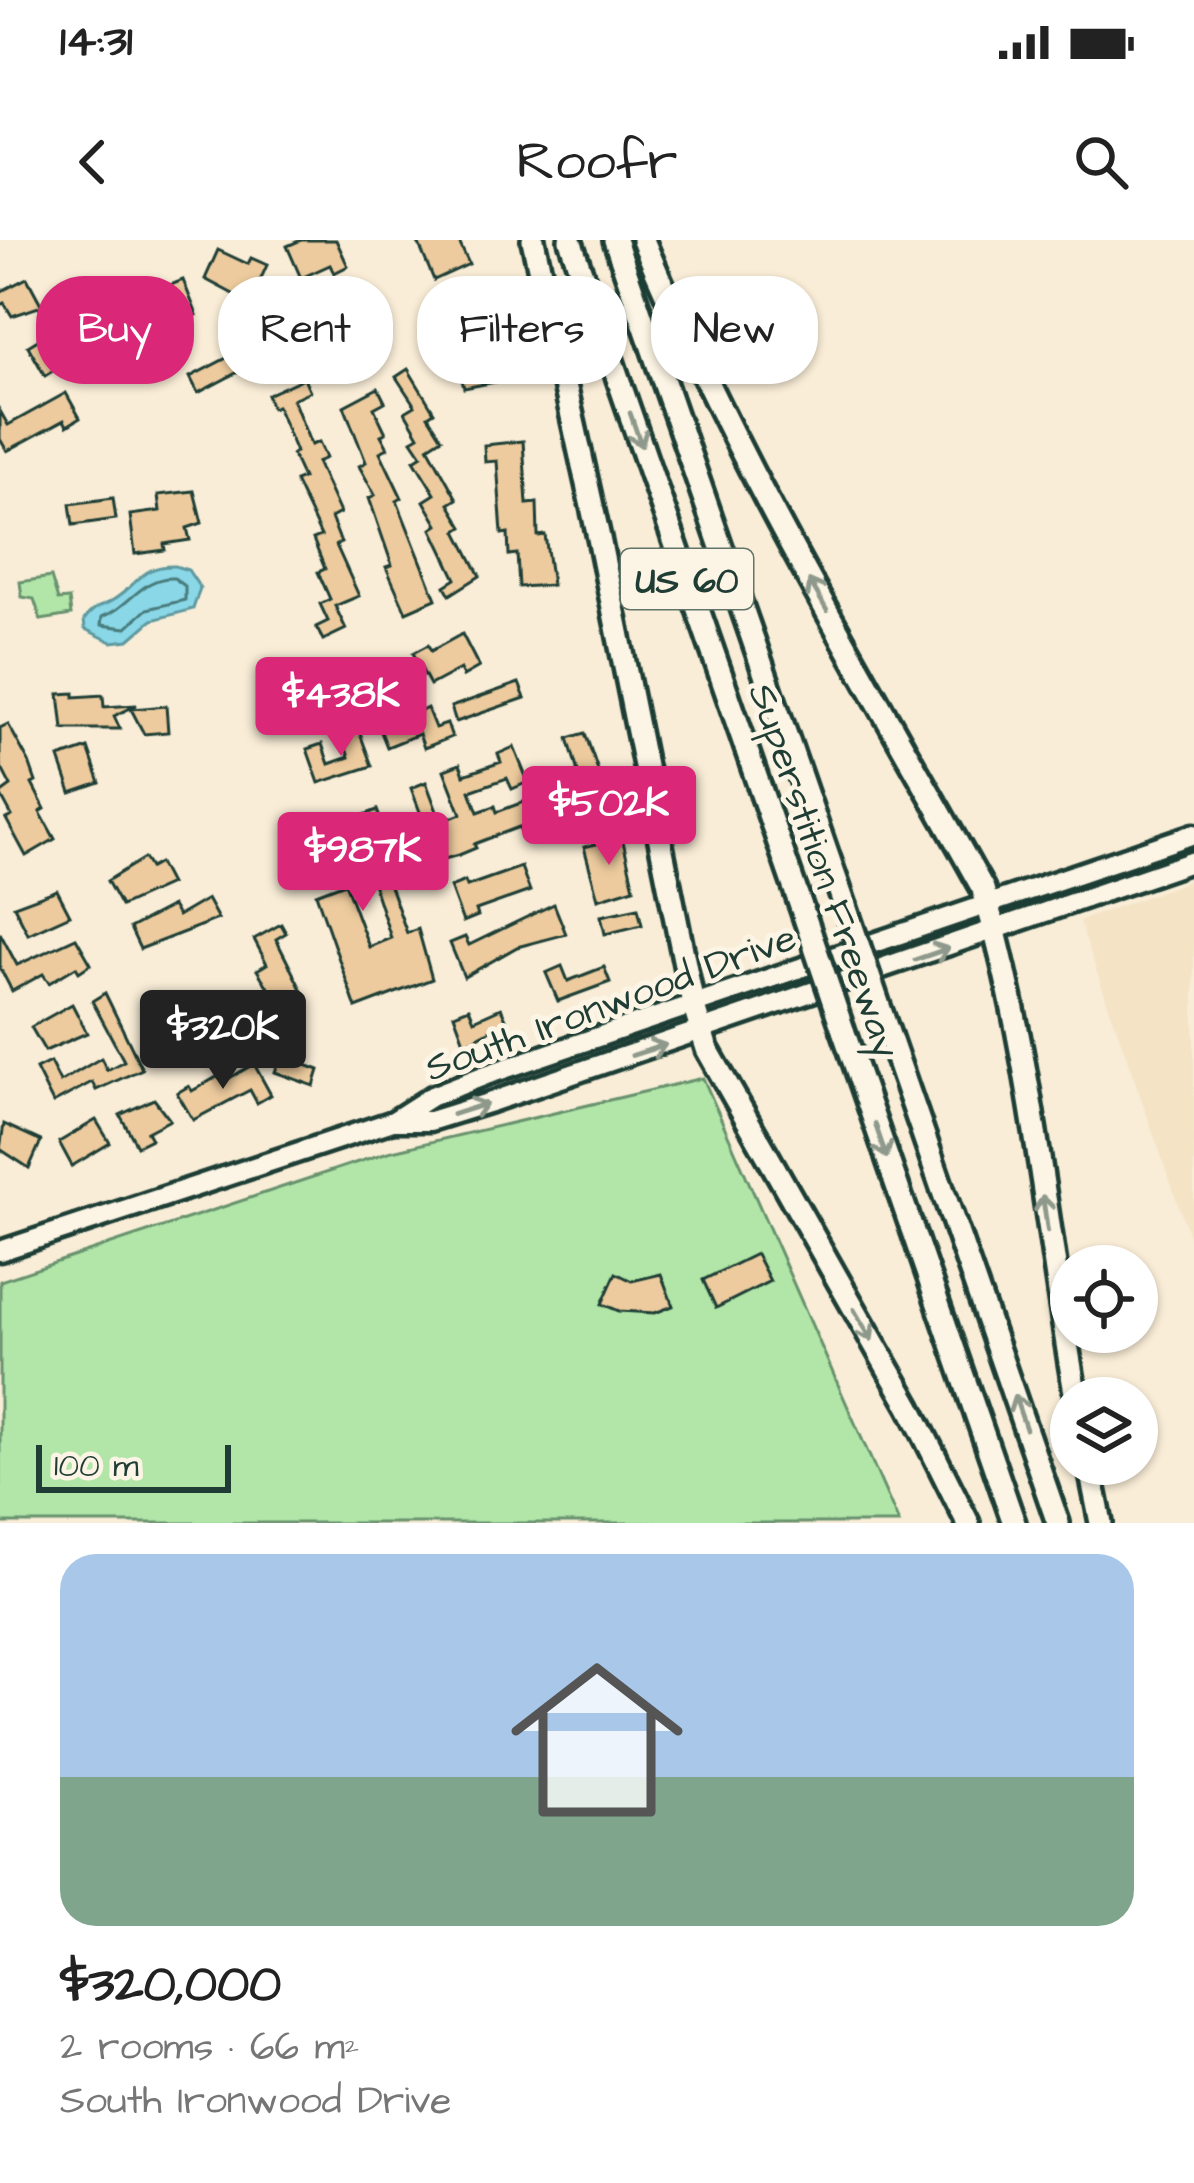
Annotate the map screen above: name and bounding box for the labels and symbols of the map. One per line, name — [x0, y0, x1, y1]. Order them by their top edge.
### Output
one-way arrow — [627, 411, 648, 448]
road number: US 60 — [621, 549, 753, 609]
one-way arrow — [806, 579, 830, 614]
pin: $438K — [257, 657, 425, 759]
street label: Superstition Freeway — [733, 677, 913, 1066]
pin: $502K — [525, 766, 693, 868]
pin: $987K — [279, 812, 447, 914]
street label: South Ironwood Drive — [418, 912, 804, 1096]
one-way arrow — [913, 942, 950, 963]
pin: $320K — [139, 990, 307, 1092]
one-way arrow — [629, 1037, 667, 1059]
one-way arrow — [450, 1096, 488, 1118]
one-way arrow — [872, 1122, 893, 1159]
one-way arrow — [1033, 1194, 1056, 1233]
one-way arrow — [852, 1307, 876, 1342]
one-way arrow — [1008, 1395, 1029, 1432]
scale bar — [36, 1439, 231, 1492]

